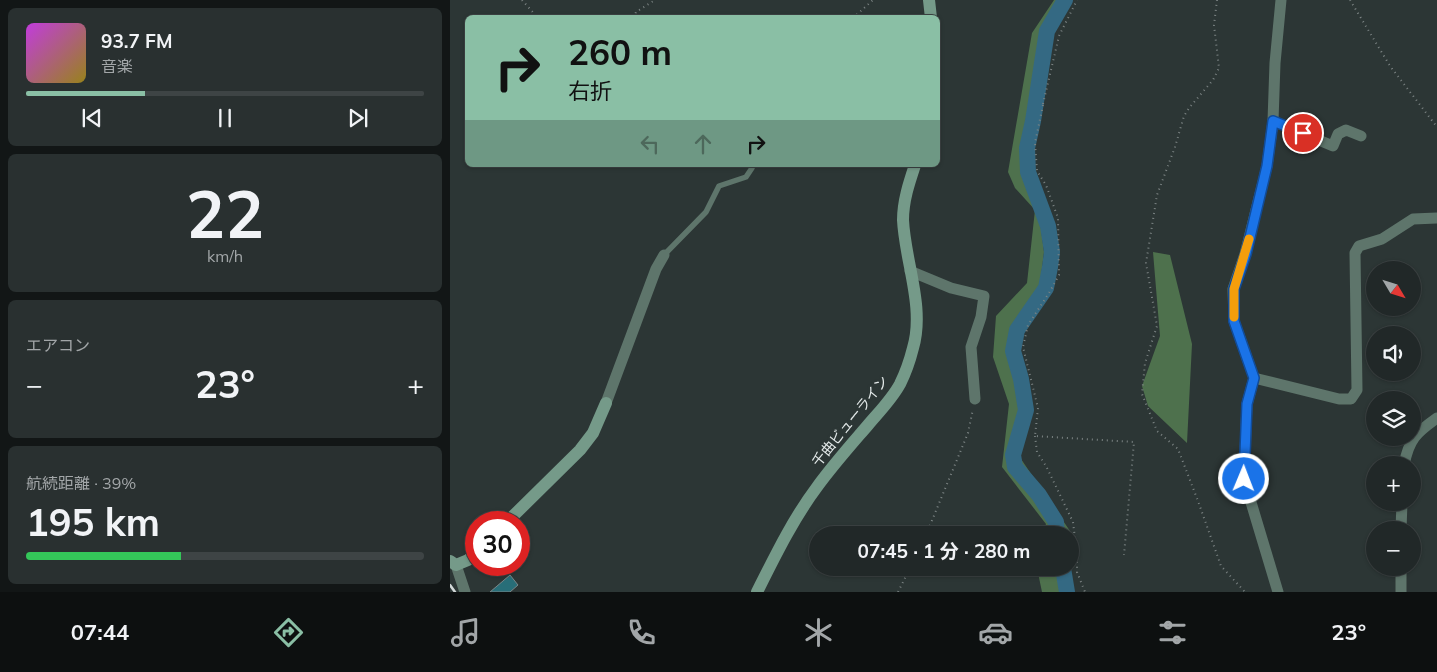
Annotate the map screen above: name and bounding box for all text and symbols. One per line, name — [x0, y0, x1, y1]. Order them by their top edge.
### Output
text: 93.7 FM — [101, 29, 173, 53]
text: 260 m — [568, 30, 672, 74]
icon: right — [485, 35, 550, 100]
text: 音楽 — [101, 56, 133, 76]
text: 右折 — [568, 77, 612, 105]
icon: previous — [78, 104, 106, 132]
icon: pause — [211, 104, 239, 132]
icon: next — [344, 104, 372, 132]
pin — [1282, 112, 1324, 154]
icon: arrive — [1289, 119, 1317, 147]
icon: left — [636, 130, 664, 158]
icon: ahead — [689, 130, 717, 158]
icon: right — [742, 130, 770, 158]
text: 22 — [186, 173, 264, 254]
text: km/h — [207, 246, 243, 266]
north arrow — [1366, 261, 1421, 316]
map controls — [1366, 261, 1421, 576]
button: sound — [1366, 326, 1421, 381]
text: エアコン — [26, 335, 90, 355]
text: 23° — [195, 360, 255, 408]
text: − — [26, 367, 43, 402]
text: + — [407, 367, 424, 402]
street label: 千曲ビューライン — [808, 372, 892, 470]
button: layers — [1366, 391, 1421, 446]
position arrow — [1217, 452, 1269, 504]
button: + — [1366, 456, 1421, 511]
text: 航続距離 · 39% — [26, 473, 136, 493]
text: 195 km — [26, 498, 160, 546]
speed limit sign: 30 — [465, 511, 530, 576]
button: − — [1366, 521, 1421, 576]
text: 07:45 · 1 分 · 280 m — [858, 539, 1030, 563]
icon: directions — [271, 615, 306, 650]
icon: music — [448, 615, 483, 650]
icon: phone — [624, 615, 659, 650]
icon: climate — [801, 615, 836, 650]
icon: car — [978, 615, 1013, 650]
icon: filters — [1155, 615, 1190, 650]
text: 07:44 — [71, 618, 129, 646]
text: 23° — [1331, 618, 1366, 646]

